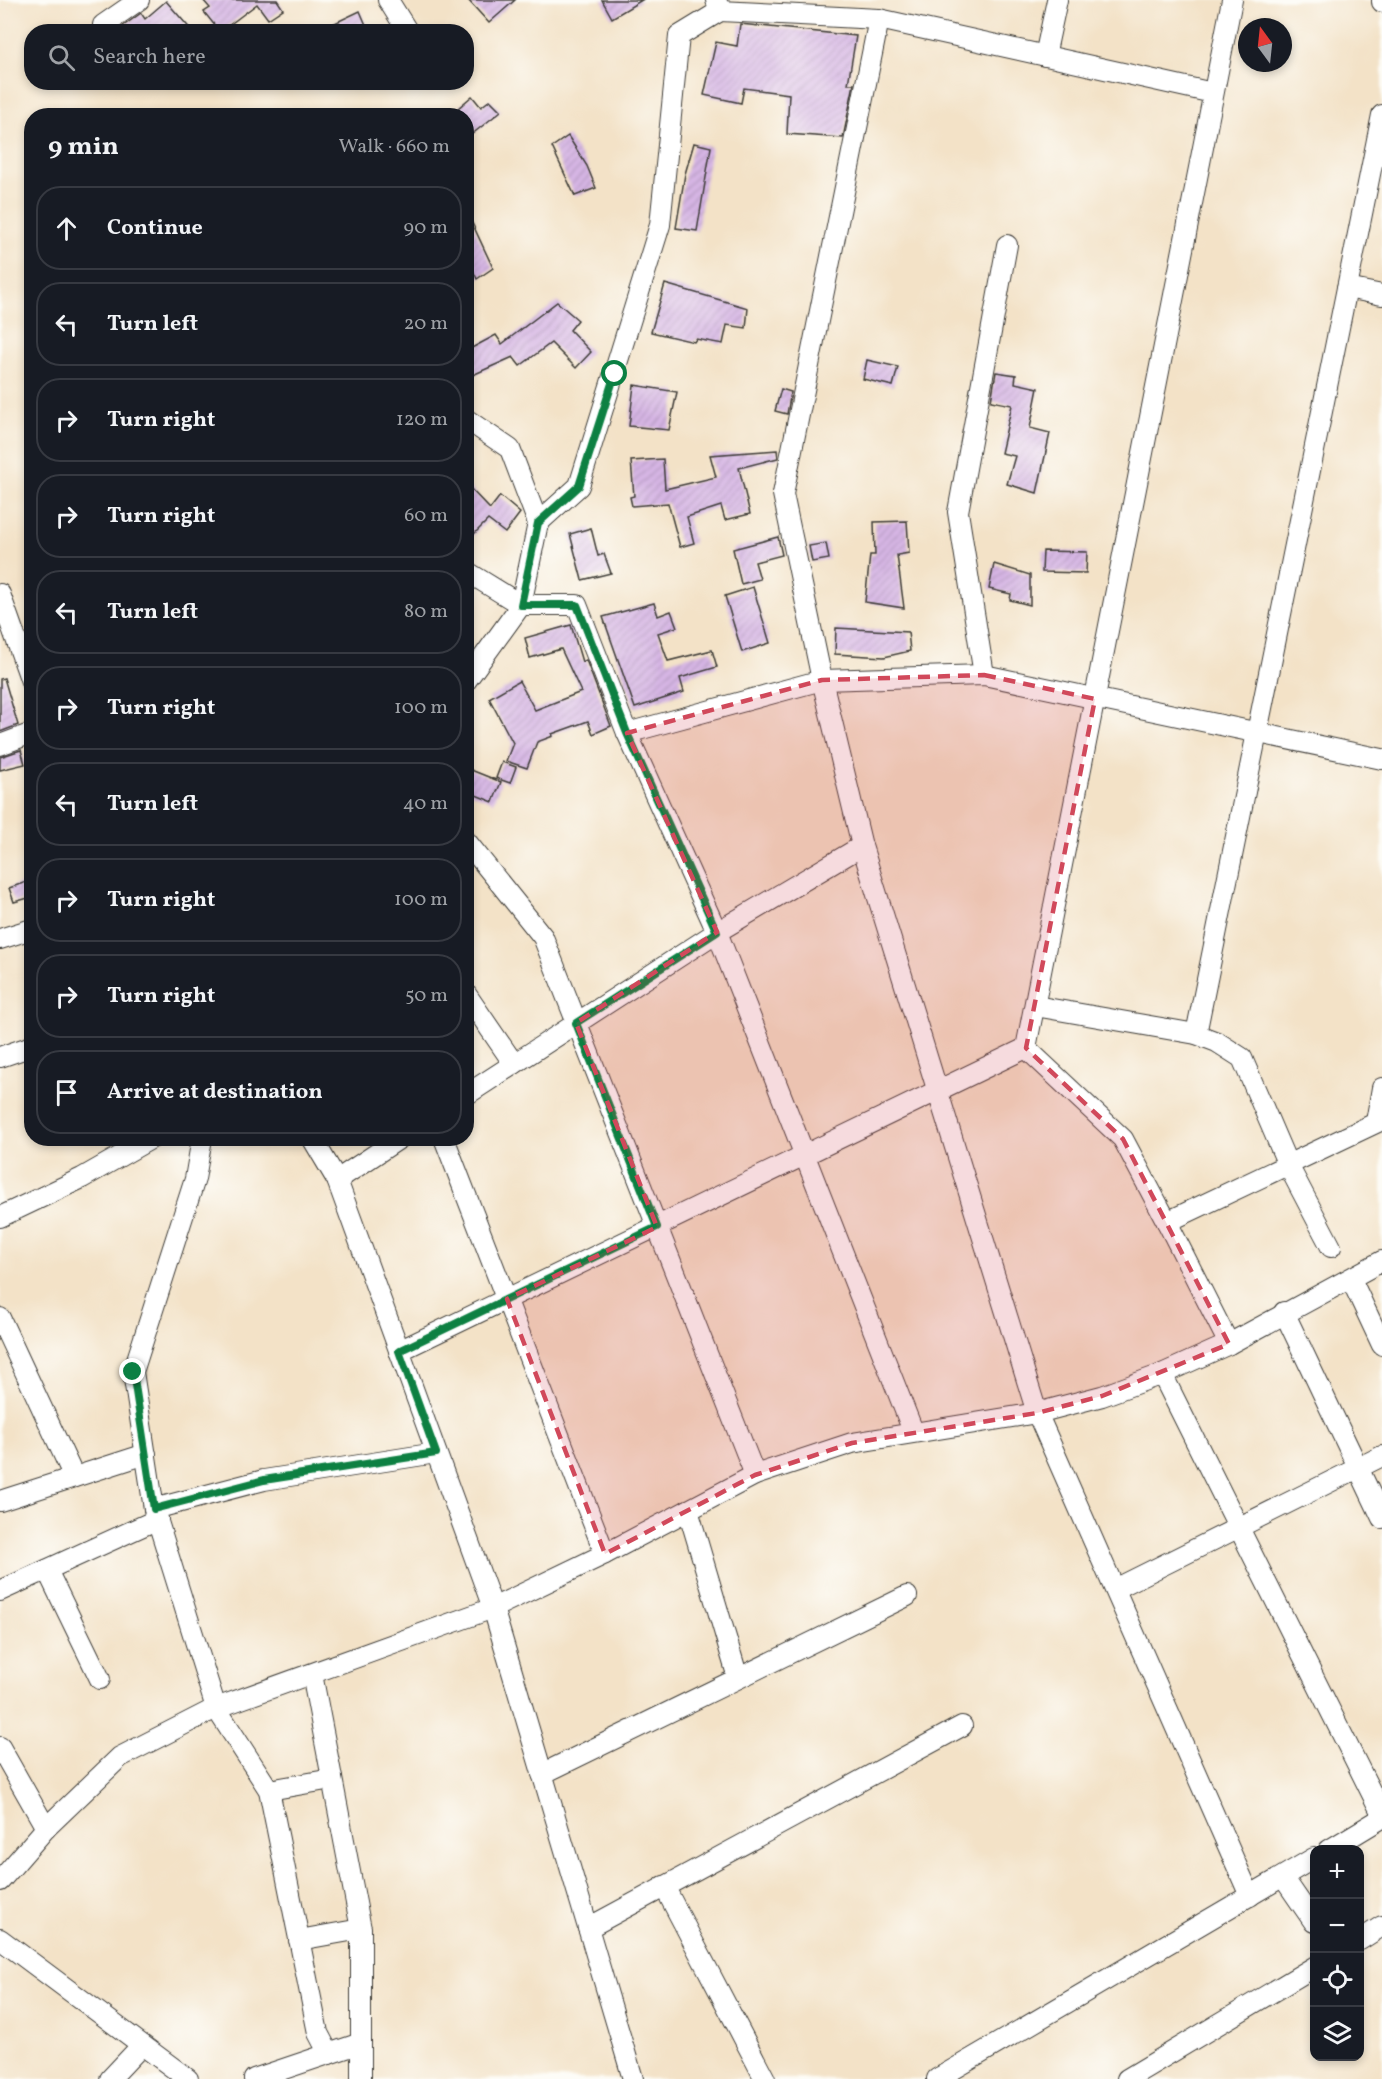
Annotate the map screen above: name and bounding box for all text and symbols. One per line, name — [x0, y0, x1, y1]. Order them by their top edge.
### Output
north arrow — [1238, 18, 1292, 72]
search box — [24, 24, 474, 90]
icon: search — [45, 41, 78, 74]
text: Search here — [93, 42, 206, 73]
text: 9 min — [48, 129, 119, 165]
text: Walk · 660 m — [339, 133, 450, 161]
icon: ahead — [50, 212, 83, 245]
text: Continue — [107, 213, 203, 244]
text: 90 m — [404, 214, 448, 242]
icon: left — [50, 308, 83, 341]
text: Turn left — [107, 309, 198, 340]
text: 20 m — [404, 310, 448, 338]
route start — [601, 360, 627, 386]
icon: right — [50, 404, 83, 437]
text: Turn right — [107, 405, 215, 436]
text: 120 m — [396, 406, 448, 434]
icon: right — [50, 500, 83, 533]
text: Turn right — [107, 501, 215, 532]
text: 60 m — [404, 502, 448, 530]
icon: left — [50, 596, 83, 629]
text: Turn left — [107, 597, 198, 628]
text: 80 m — [404, 598, 448, 626]
icon: right — [50, 692, 83, 725]
text: Turn right — [107, 693, 215, 724]
text: 100 m — [394, 694, 448, 722]
icon: left — [50, 788, 83, 821]
text: Turn left — [107, 789, 198, 820]
text: 40 m — [403, 790, 448, 818]
icon: right — [50, 884, 83, 917]
text: Turn right — [107, 885, 215, 916]
text: 100 m — [394, 886, 448, 914]
icon: right — [50, 980, 83, 1013]
text: Turn right — [107, 981, 215, 1012]
text: 50 m — [405, 982, 448, 1010]
icon: arrive — [50, 1076, 83, 1109]
text: Arrive at destination — [107, 1077, 323, 1108]
route end — [119, 1358, 145, 1384]
map controls — [1310, 1845, 1364, 2061]
button: + — [1310, 1845, 1364, 1899]
button: − — [1310, 1899, 1364, 1953]
button: locate — [1310, 1953, 1364, 2007]
button: layers — [1310, 2007, 1364, 2061]

